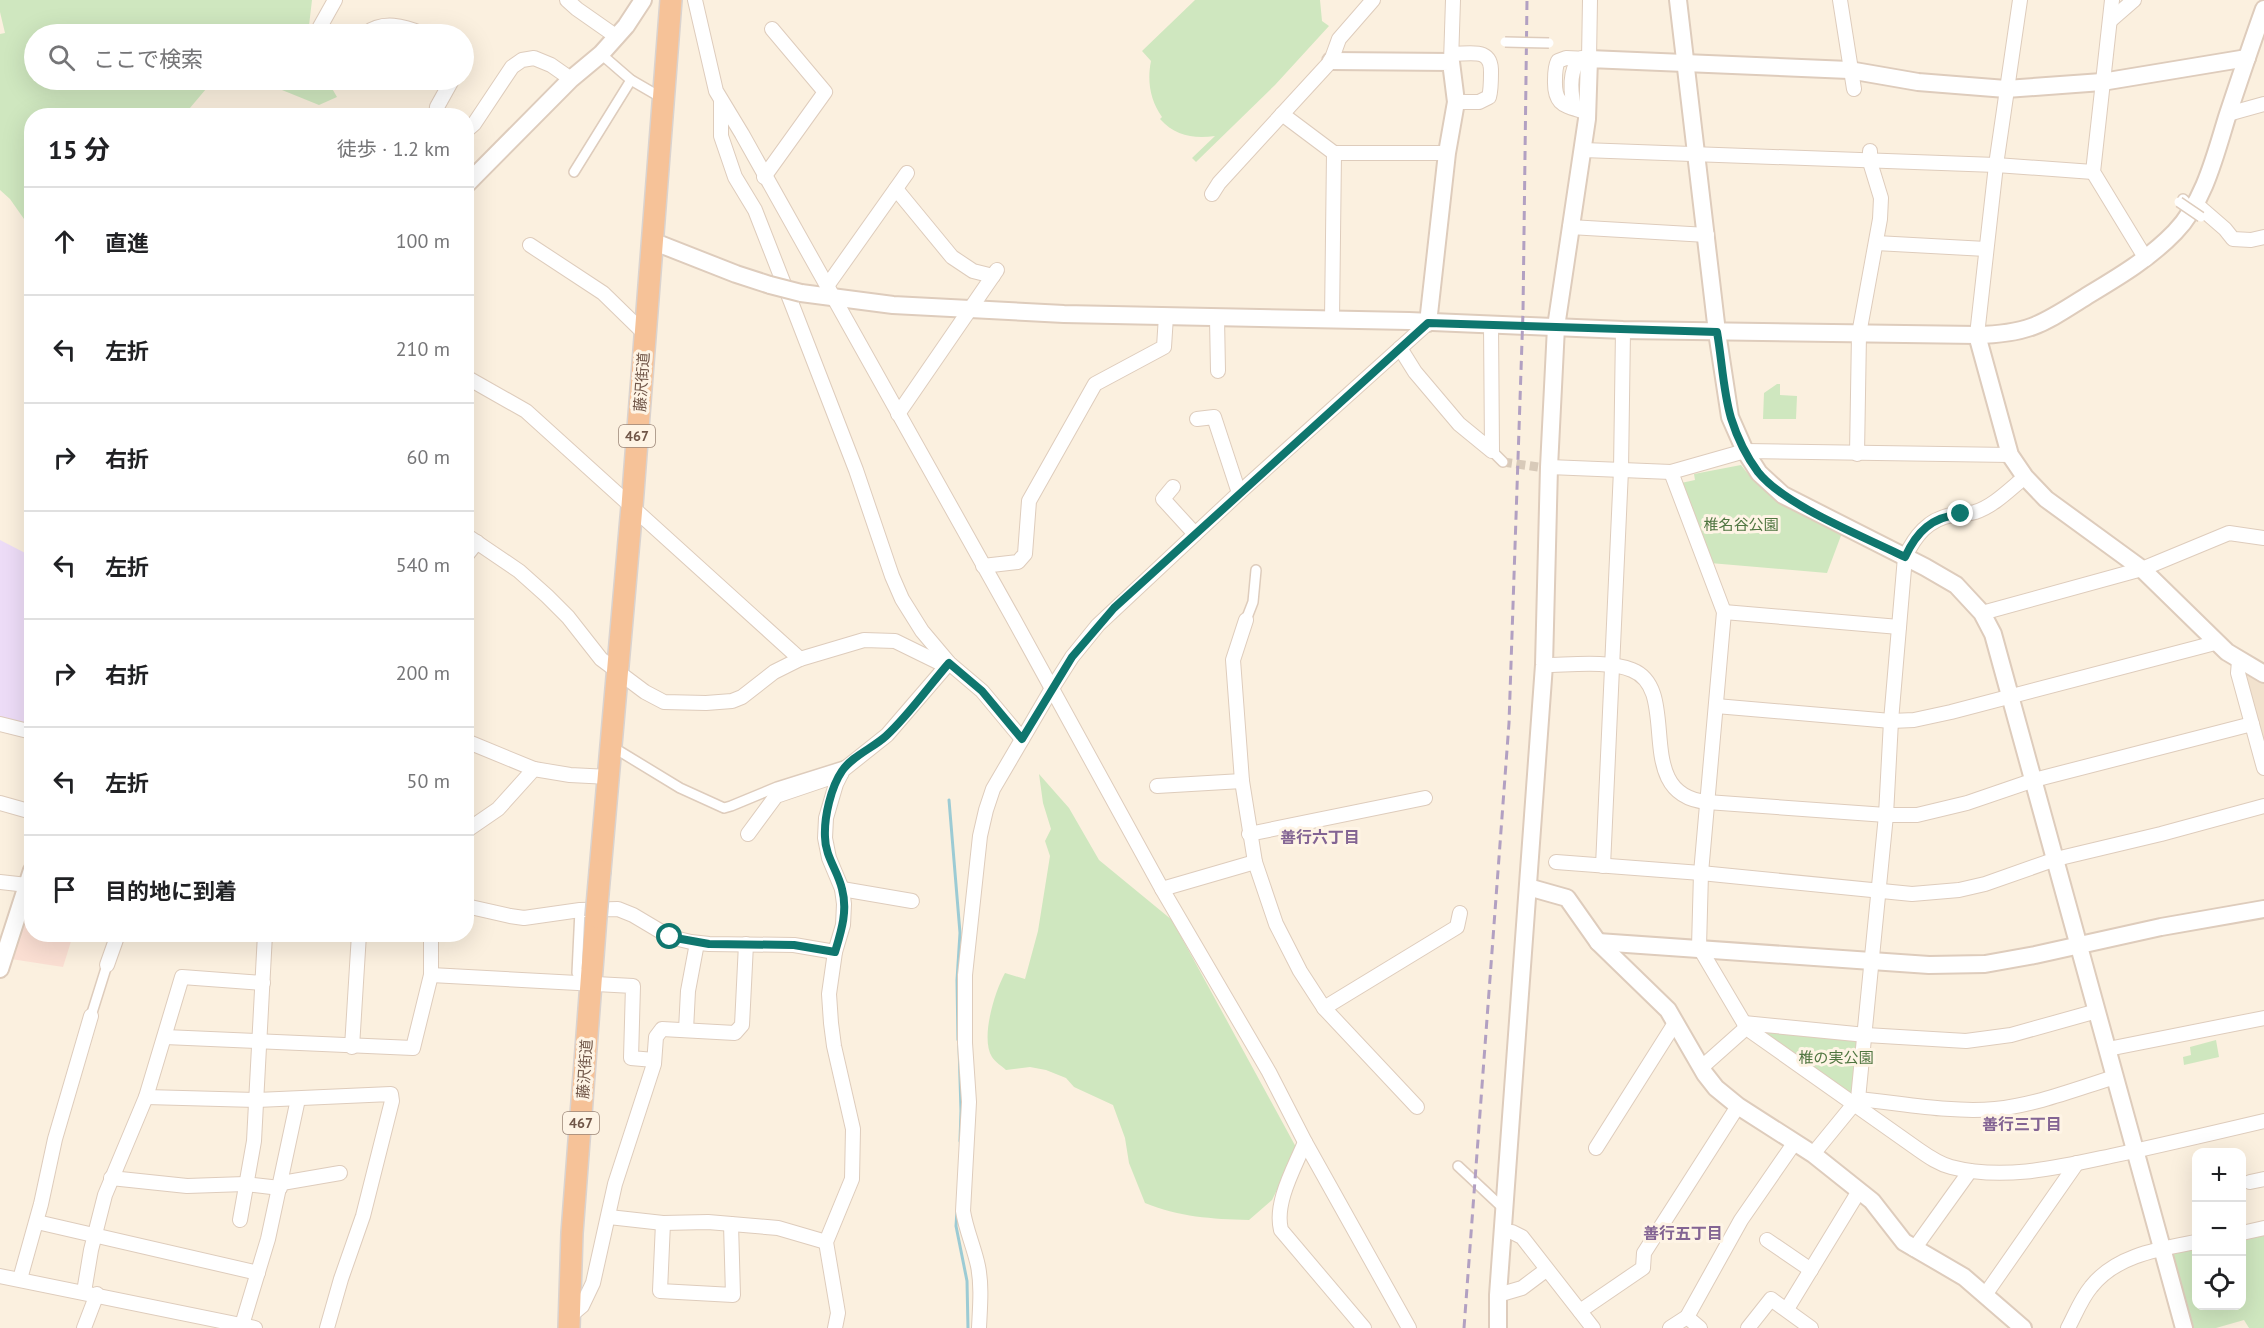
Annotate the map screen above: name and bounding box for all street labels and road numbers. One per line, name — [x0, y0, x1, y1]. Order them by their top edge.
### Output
street label: 藤沢街道 — [630, 351, 653, 413]
road number: 467 — [619, 425, 655, 447]
street label: 藤沢街道 — [573, 1038, 596, 1100]
road number: 467 — [563, 1112, 599, 1134]

